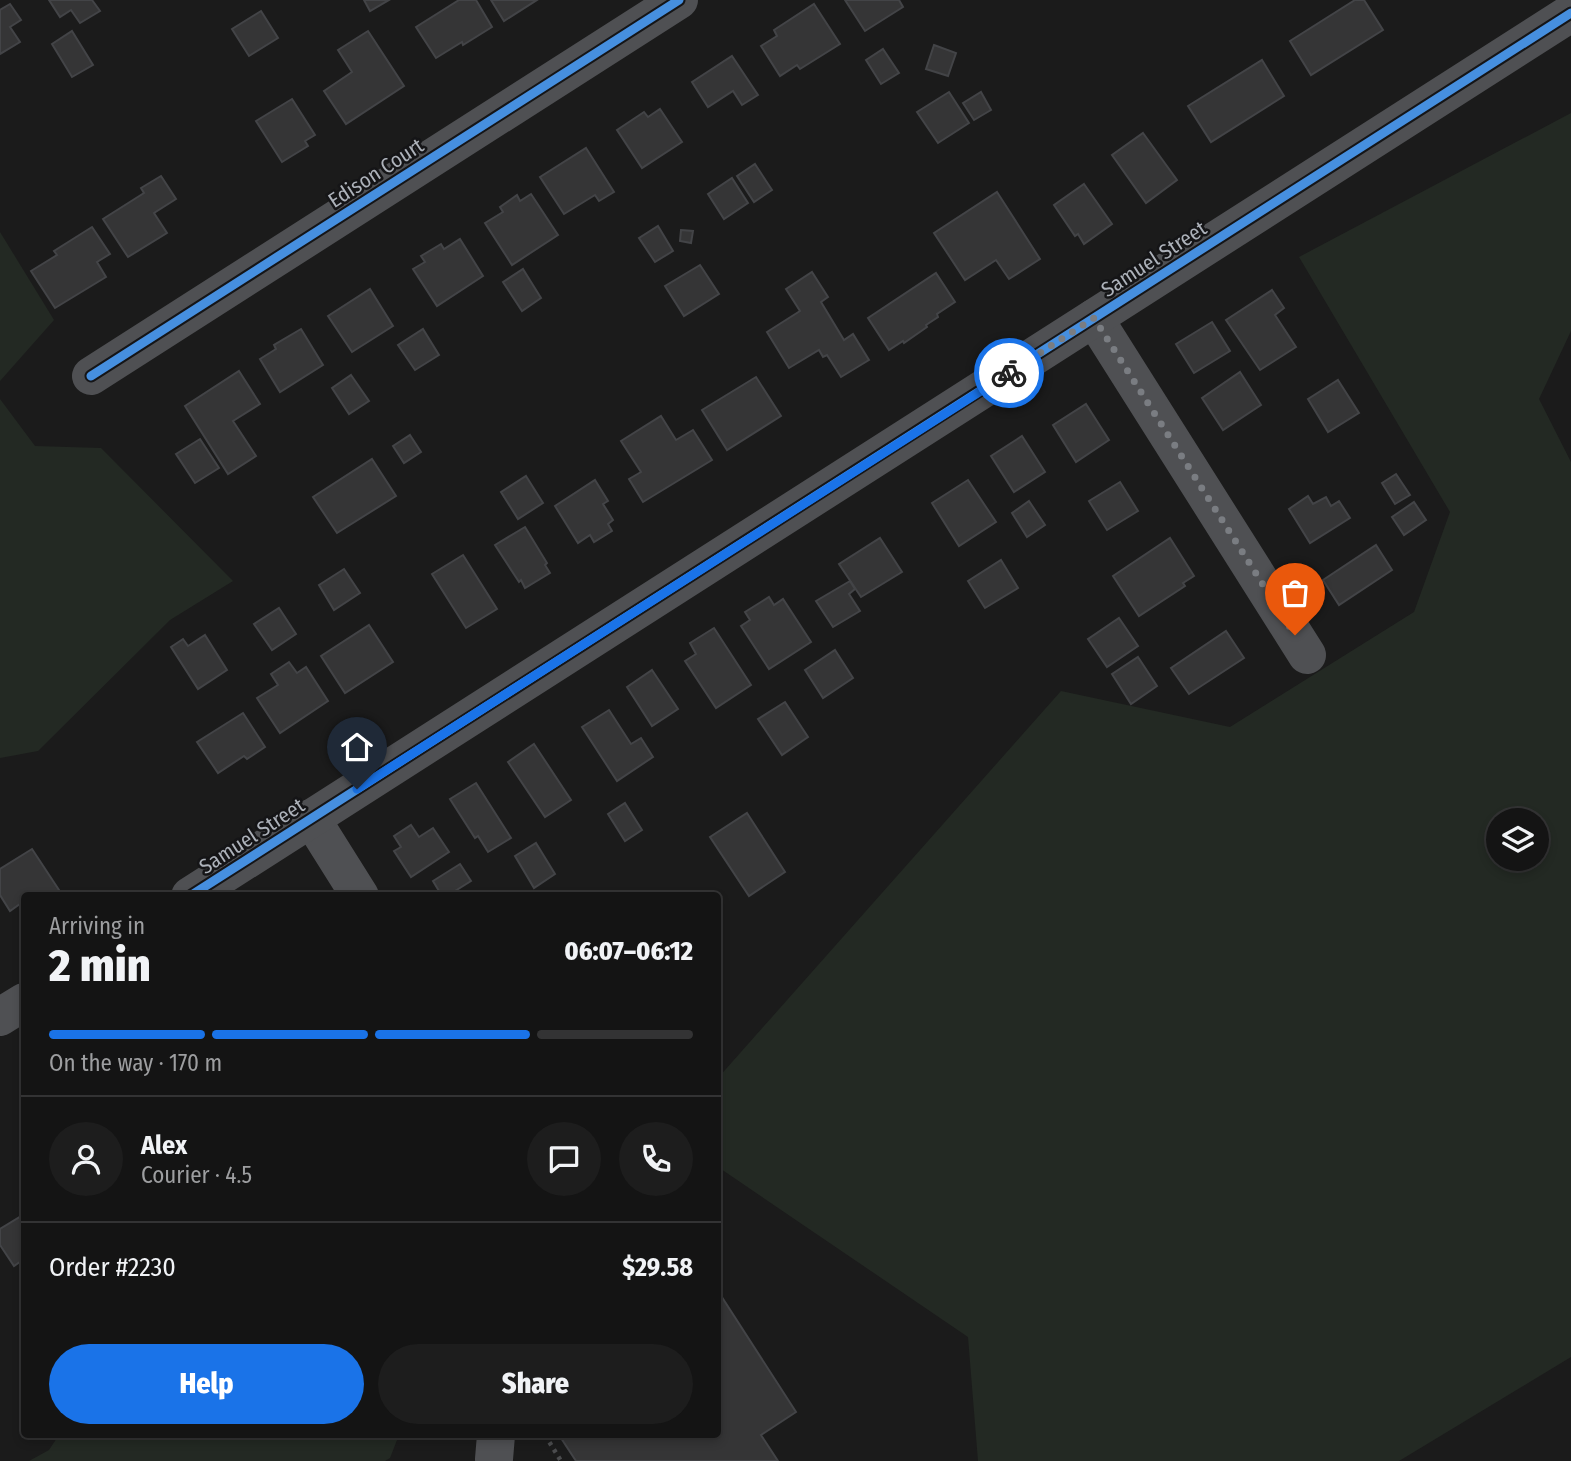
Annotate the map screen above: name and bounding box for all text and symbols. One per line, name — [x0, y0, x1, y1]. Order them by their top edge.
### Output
street label: Edison Court — [323, 132, 429, 213]
street label: Samuel Street — [1096, 215, 1212, 303]
courier — [974, 338, 1044, 408]
icon: bike — [990, 354, 1028, 392]
pin — [1265, 563, 1325, 635]
icon: bag — [1276, 574, 1314, 612]
pin — [327, 717, 387, 789]
icon: home — [338, 728, 376, 766]
street label: Samuel Street — [194, 792, 310, 880]
map controls — [1486, 808, 1549, 871]
button: layers — [1486, 808, 1549, 871]
text: Arriving in — [49, 912, 145, 940]
text: 06:07–06:12 — [564, 936, 693, 967]
text: 2 min — [49, 938, 151, 993]
text: On the way · 170 m — [49, 1049, 222, 1077]
button: person — [49, 1122, 123, 1196]
button: chat — [527, 1122, 601, 1196]
button: phone — [619, 1122, 693, 1196]
text: Alex — [141, 1130, 187, 1161]
text: Courier · 4.5 — [141, 1161, 252, 1189]
text: Order #2230 — [49, 1252, 176, 1283]
text: $29.58 — [622, 1252, 693, 1283]
button: Help — [49, 1344, 364, 1424]
button: Share — [378, 1344, 693, 1424]

